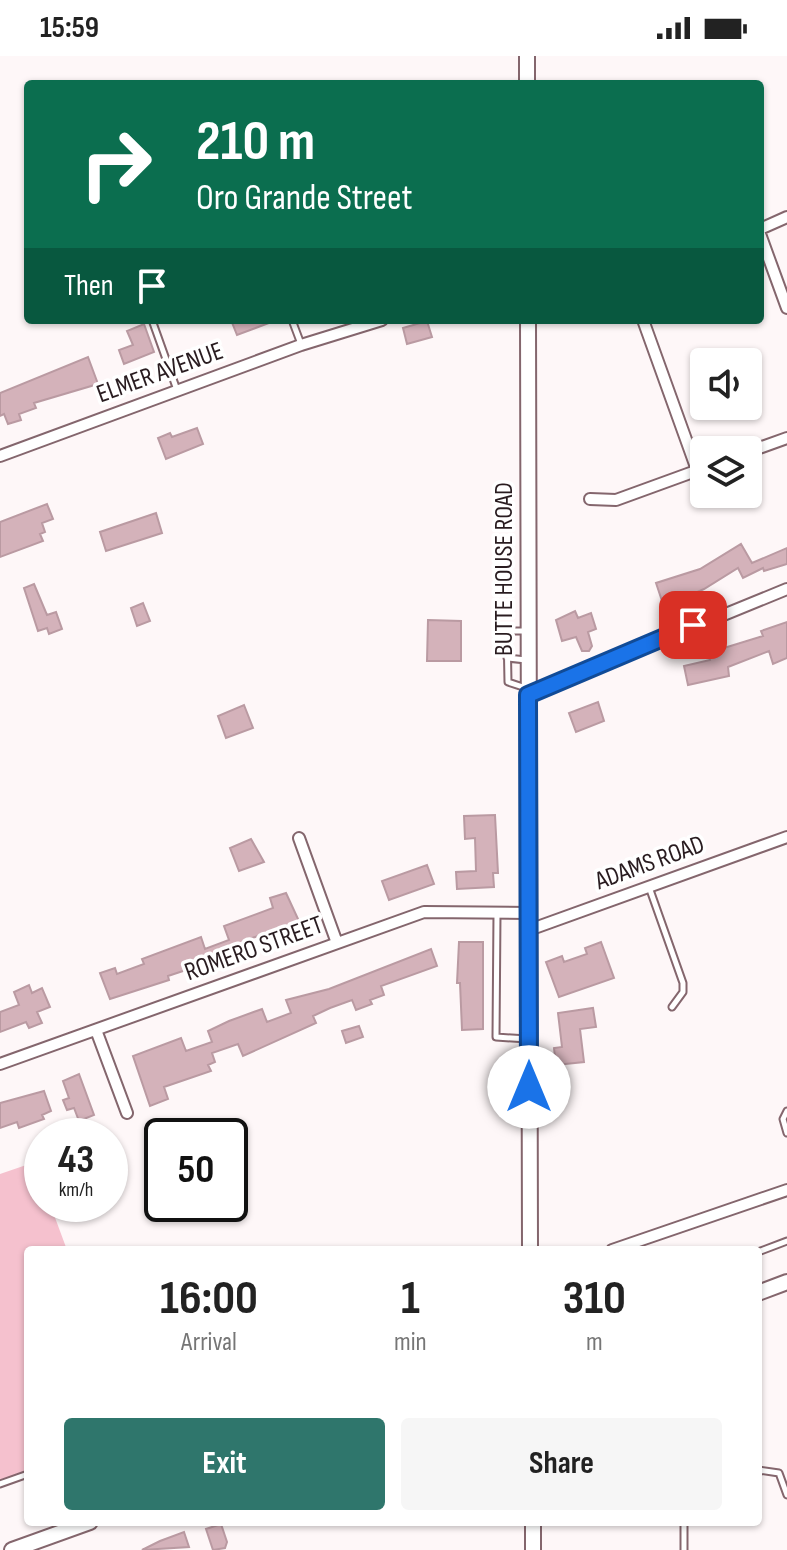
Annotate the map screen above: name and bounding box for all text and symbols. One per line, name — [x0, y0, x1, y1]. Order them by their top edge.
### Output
text: 15:59 — [40, 10, 99, 46]
text: 210 m — [196, 109, 315, 176]
icon: right — [64, 112, 168, 216]
text: Oro Grande Street — [196, 177, 412, 220]
icon: arrive — [130, 264, 174, 308]
text: Then — [64, 268, 114, 304]
street label: ELMER AVENUE — [93, 336, 227, 410]
map controls — [690, 348, 762, 508]
button: sound — [690, 348, 762, 420]
button: layers — [690, 436, 762, 508]
street label: BUTTE HOUSE ROAD — [489, 482, 520, 656]
pin — [659, 591, 727, 659]
icon: arrive — [671, 603, 715, 647]
street label: ADAMS ROAD — [590, 829, 709, 897]
street label: ROMERO STREET — [181, 910, 327, 988]
position arrow — [487, 1045, 571, 1129]
speed limit sign: 50 — [144, 1118, 248, 1222]
text: 43 — [58, 1136, 94, 1184]
text: km/h — [59, 1178, 93, 1202]
text: 16:00 — [160, 1270, 258, 1327]
text: 1 — [401, 1270, 420, 1327]
text: 310 — [563, 1270, 626, 1327]
text: Arrival — [181, 1327, 237, 1358]
text: min — [394, 1327, 427, 1358]
text: m — [586, 1327, 603, 1358]
button: Exit — [64, 1418, 385, 1510]
button: Share — [401, 1418, 722, 1510]

